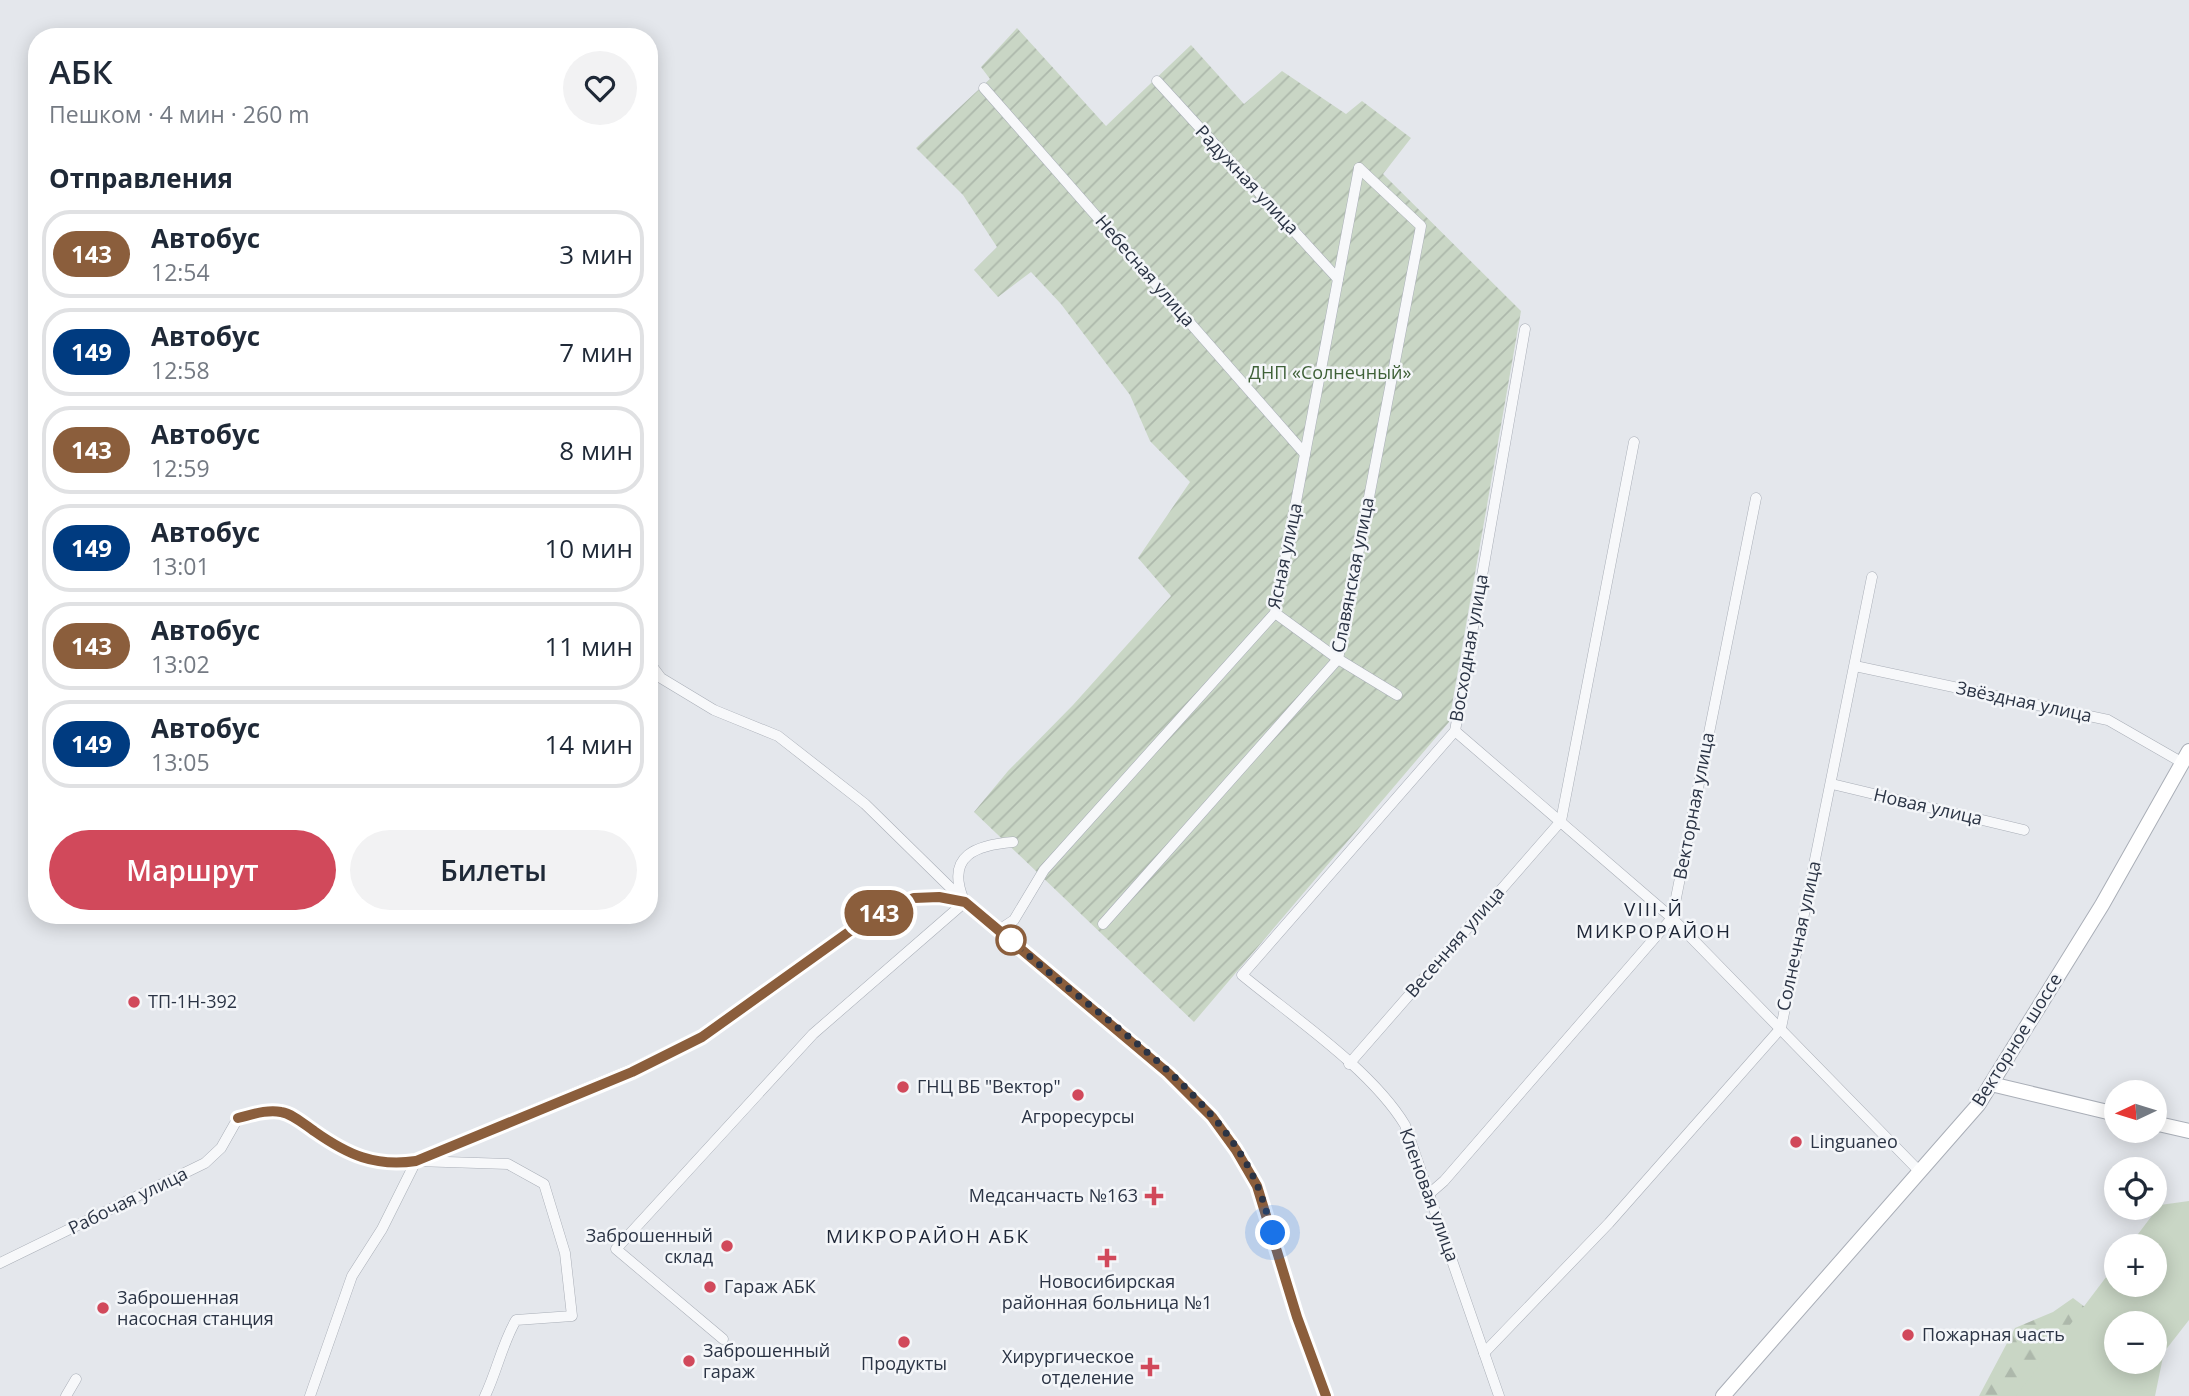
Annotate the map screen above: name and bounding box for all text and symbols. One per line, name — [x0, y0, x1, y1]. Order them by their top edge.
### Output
text: АБК — [49, 49, 113, 94]
button: heart — [563, 51, 637, 125]
text: Пешком · 4 мин · 260 m — [49, 98, 310, 130]
street label: Радужная улица — [1191, 119, 1305, 239]
text: Отправления — [49, 160, 233, 196]
street label: Небесная улица — [1090, 209, 1201, 331]
text: Автобус — [151, 220, 260, 256]
text: 3 мин — [559, 236, 633, 272]
text: 143 — [71, 237, 112, 270]
text: 12:54 — [151, 256, 210, 288]
text: Автобус — [151, 318, 260, 354]
text: 7 мин — [559, 334, 633, 370]
text: 149 — [71, 335, 112, 368]
text: 12:58 — [151, 354, 210, 386]
park label: ДНП «Солнечный» — [1249, 360, 1411, 384]
text: Автобус — [151, 416, 260, 452]
text: 8 мин — [559, 432, 633, 468]
text: 143 — [71, 433, 112, 466]
text: 12:59 — [151, 452, 210, 484]
street label: Славянская улица — [1325, 495, 1379, 655]
street label: Ясная улица — [1261, 500, 1307, 611]
text: Автобус — [151, 514, 260, 550]
text: 10 мин — [544, 530, 633, 566]
text: 149 — [71, 531, 112, 564]
text: 13:01 — [151, 550, 210, 582]
street label: Восходная улица — [1443, 572, 1493, 724]
text: Автобус — [151, 612, 260, 648]
text: 11 мин — [544, 628, 633, 664]
text: 143 — [71, 629, 112, 662]
text: 13:02 — [151, 648, 210, 680]
street label: Звёздная улица — [1954, 675, 2094, 727]
text: Автобус — [151, 710, 260, 746]
text: 14 мин — [544, 726, 633, 762]
text: 149 — [71, 727, 112, 760]
street label: Векторная улица — [1667, 730, 1719, 881]
text: 13:05 — [151, 746, 210, 778]
street label: Новая улица — [1871, 782, 1985, 830]
button: Маршрут — [49, 830, 336, 910]
button: Билеты — [350, 830, 637, 910]
street label: Солнечная улица — [1770, 858, 1826, 1013]
street label: Весенняя улица — [1399, 881, 1509, 1002]
line badge: 143 — [839, 890, 919, 936]
text: 143 — [858, 896, 900, 929]
district label: VIII-Й МИКРОРАЙОН — [1576, 896, 1732, 944]
unlabelled marker — [996, 925, 1026, 955]
street label: Векторное шоссе — [1966, 968, 2067, 1111]
place label: ТП-1Н-392 — [148, 989, 237, 1013]
marker: ТП-1Н-392 — [126, 994, 142, 1010]
place label: ГНЦ ВБ "Вектор" — [917, 1074, 1061, 1098]
marker: ГНЦ ВБ "Вектор" — [895, 1079, 911, 1095]
north arrow — [2104, 1080, 2166, 1143]
map controls — [2104, 1080, 2167, 1374]
marker: Агроресурсы — [1070, 1087, 1086, 1103]
place label: Агроресурсы — [1021, 1104, 1135, 1128]
street label: Кленовая улица — [1395, 1124, 1465, 1265]
place label: Linguaneo — [1810, 1129, 1898, 1153]
marker: Linguaneo — [1788, 1134, 1804, 1150]
button: locate — [2104, 1157, 2167, 1220]
street label: Рабочая улица — [64, 1161, 191, 1239]
place label: Медсанчасть №163 — [969, 1183, 1138, 1207]
marker: Медсанчасть №163 — [1144, 1186, 1164, 1206]
your location — [1255, 1215, 1290, 1250]
place label: Заброшенный склад — [586, 1223, 713, 1268]
district label: МИКРОРАЙОН АБК — [826, 1223, 1030, 1249]
button: + — [2104, 1234, 2167, 1297]
marker: Заброшенный склад — [719, 1238, 735, 1254]
marker: Новосибирская районная больница №1 — [1097, 1248, 1117, 1268]
place label: Новосибирская районная больница №1 — [1002, 1269, 1212, 1314]
place label: Гараж АБК — [724, 1274, 816, 1298]
marker: Гараж АБК — [702, 1279, 718, 1295]
place label: Заброшенная насосная станция — [117, 1285, 274, 1330]
marker: Заброшенная насосная станция — [95, 1300, 111, 1316]
button: − — [2104, 1311, 2167, 1374]
place label: Пожарная часть — [1922, 1322, 2065, 1346]
marker: Пожарная часть — [1900, 1327, 1916, 1343]
marker: Продукты — [896, 1334, 912, 1350]
place label: Заброшенный гараж — [703, 1338, 830, 1383]
place label: Хирургическое отделение — [1002, 1344, 1134, 1389]
place label: Продукты — [861, 1351, 947, 1375]
marker: Заброшенный гараж — [681, 1353, 697, 1369]
marker: Хирургическое отделение — [1140, 1357, 1160, 1377]

